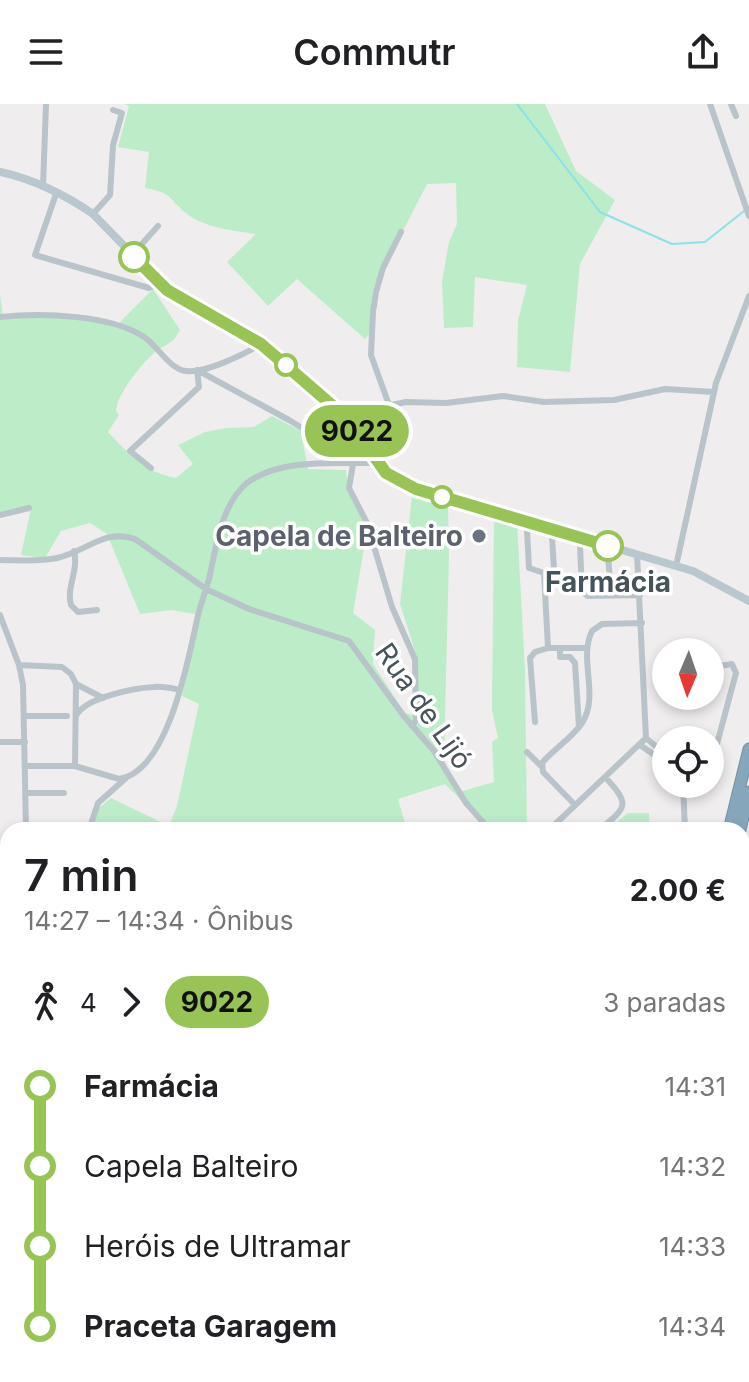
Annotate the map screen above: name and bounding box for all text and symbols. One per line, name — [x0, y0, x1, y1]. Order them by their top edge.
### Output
icon: menu — [24, 30, 68, 74]
text: Commutr — [293, 30, 456, 74]
icon: share — [681, 30, 725, 74]
unlabelled marker — [119, 242, 149, 272]
unlabelled marker — [275, 354, 297, 376]
line badge: 9022 — [301, 405, 413, 457]
text: 9022 — [321, 414, 393, 448]
unlabelled marker — [431, 486, 453, 508]
place label: Capela de Balteiro — [215, 519, 463, 553]
marker: Capela de Balteiro — [470, 527, 488, 545]
marker: Farmácia — [593, 531, 623, 561]
place label: Farmácia — [545, 565, 671, 599]
street label: Rua de Lijó — [368, 637, 480, 775]
north arrow — [652, 638, 724, 710]
map controls — [652, 638, 724, 798]
button: locate — [652, 726, 724, 798]
text: 7 min — [24, 848, 139, 902]
text: 2.00 € — [630, 872, 726, 908]
text: 14:27 – 14:34 · Ônibus — [24, 905, 293, 936]
icon: walk — [24, 980, 68, 1024]
icon: forward — [109, 980, 153, 1024]
text: 9022 — [181, 985, 253, 1019]
text: 4 — [80, 987, 97, 1018]
text: 3 paradas — [603, 987, 726, 1018]
text: Farmácia — [84, 1068, 219, 1104]
text: 14:31 — [665, 1071, 726, 1102]
text: Capela Balteiro — [84, 1148, 298, 1184]
text: 14:32 — [659, 1151, 726, 1182]
text: Heróis de Ultramar — [84, 1228, 351, 1264]
text: 14:33 — [659, 1231, 726, 1262]
text: Praceta Garagem — [84, 1308, 337, 1344]
text: 14:34 — [658, 1311, 726, 1342]

